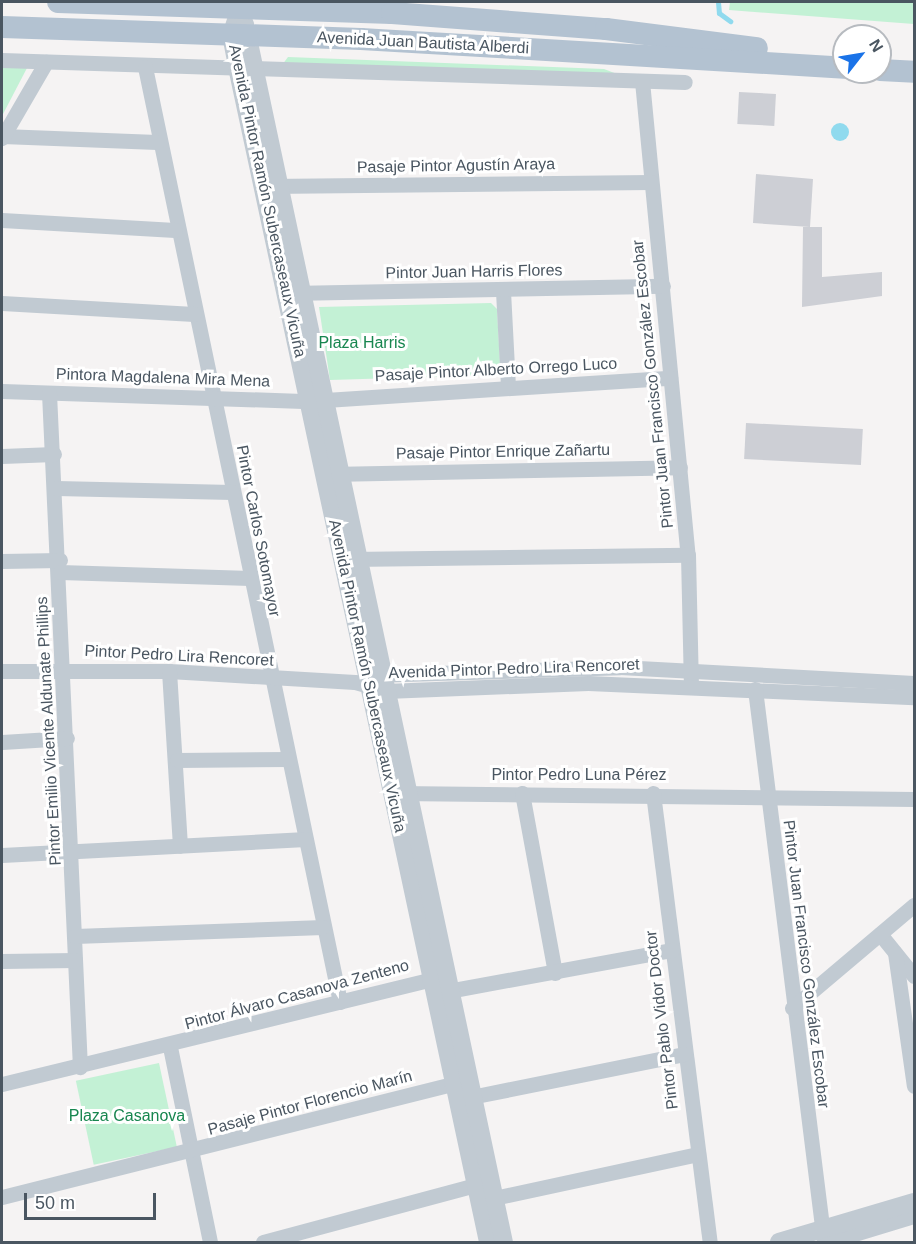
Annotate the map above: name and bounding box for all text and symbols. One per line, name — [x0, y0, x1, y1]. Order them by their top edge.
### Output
north arrow — [832, 24, 892, 84]
street label: Avenida Juan Bautista Alberdi — [316, 28, 530, 58]
text: N — [866, 36, 886, 55]
street label: Avenida Pintor Ramón Subercaseaux Vicuña — [224, 43, 310, 359]
street label: Pasaje Pintor Agustín Araya — [356, 155, 556, 177]
street label: Pintor Juan Francisco González Escobar — [628, 239, 678, 529]
street label: Pintor Juan Harris Flores — [385, 261, 563, 283]
park label: Plaza Harris — [318, 333, 406, 353]
street label: Pasaje Pintor Alberto Orrego Luco — [374, 354, 618, 386]
street label: Pintora Magdalena Mira Mena — [56, 365, 270, 391]
street label: Pasaje Pintor Enrique Zañartu — [396, 441, 610, 463]
street label: Pintor Carlos Sotomayor — [232, 444, 284, 618]
street label: Avenida Pintor Ramón Subercaseaux Vicuña — [324, 518, 410, 834]
street label: Pintor Emilio Vicente Aldunate Phillips — [32, 596, 66, 866]
street label: Pintor Pedro Lira Rencoret — [84, 641, 274, 671]
street label: Avenida Pintor Pedro Lira Rencoret — [388, 655, 640, 683]
street label: Pintor Pedro Luna Pérez — [491, 765, 667, 785]
street label: Pintor Juan Francisco González Escobar — [779, 819, 833, 1109]
street label: Pintor Pablo Vidor Doctor — [641, 929, 683, 1111]
street label: Pintor Álvaro Casanova Zenteno — [183, 956, 411, 1034]
street label: Pasaje Pintor Florencio Marín — [206, 1066, 414, 1140]
park label: Plaza Casanova — [69, 1106, 185, 1126]
scale bar — [27, 1181, 159, 1219]
text: 50 m — [35, 1193, 75, 1213]

